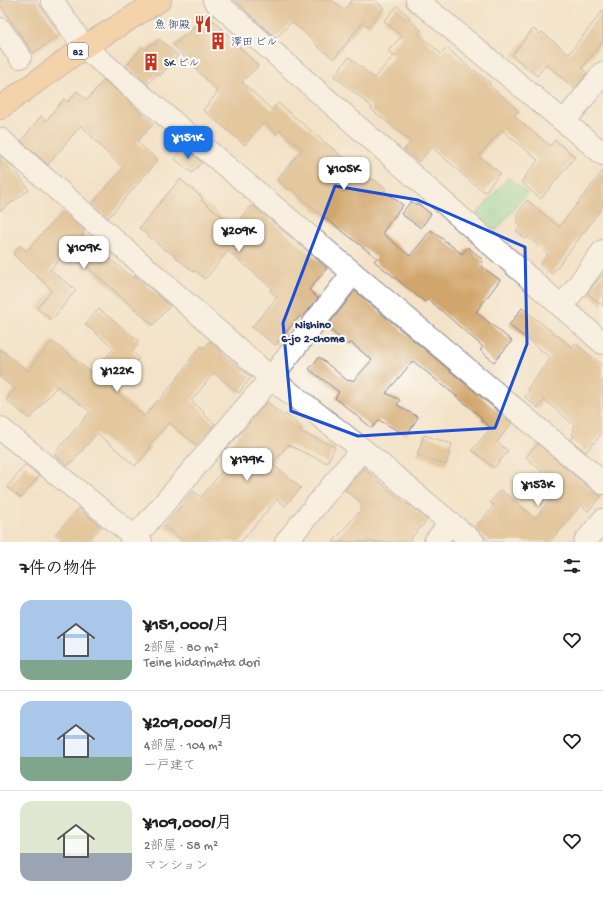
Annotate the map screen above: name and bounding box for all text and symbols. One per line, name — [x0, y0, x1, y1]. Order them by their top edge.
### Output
restaurant icon: 魚 御殿 — [193, 14, 213, 34]
place label: 魚 御殿 — [154, 19, 190, 32]
building icon: 澤田 ビル — [208, 31, 228, 51]
place label: 澤田 ビル — [231, 36, 277, 49]
road number: 82 — [68, 43, 88, 59]
building icon: SK ビル — [141, 52, 161, 72]
place label: SK ビル — [164, 58, 200, 70]
pin: ¥151K — [160, 126, 216, 160]
text: ¥151K — [173, 131, 203, 146]
pin: ¥105K — [316, 157, 372, 191]
text: ¥105K — [328, 162, 360, 177]
pin: ¥209K — [211, 219, 267, 253]
text: ¥209K — [222, 224, 256, 239]
pin: ¥109K — [56, 236, 112, 270]
text: ¥109K — [68, 241, 100, 256]
district label: Nishino 6-jo 2-chome — [281, 319, 346, 347]
pin: ¥122K — [89, 359, 145, 393]
text: ¥122K — [101, 364, 133, 379]
pin: ¥179K — [219, 448, 275, 482]
text: ¥179K — [231, 453, 263, 468]
pin: ¥153K — [510, 473, 566, 507]
text: ¥153K — [522, 478, 554, 493]
icon: filters — [561, 555, 583, 577]
text: 7件の物件 — [20, 560, 97, 580]
icon: home — [52, 616, 100, 664]
text: ¥151,000/月 — [144, 616, 230, 636]
icon: heart — [561, 629, 583, 651]
text: 2部屋 · 80 m² — [144, 641, 219, 656]
text: Teine hidarimata dori — [144, 656, 260, 671]
text: ¥209,000/月 — [144, 714, 234, 734]
icon: home — [52, 717, 100, 765]
icon: heart — [561, 730, 583, 752]
text: 4部屋 · 104 m² — [144, 739, 223, 754]
text: 一戸建て — [144, 759, 196, 774]
text: ¥109,000/月 — [144, 814, 232, 834]
icon: home — [52, 817, 100, 865]
icon: heart — [561, 830, 583, 852]
text: 2部屋 · 58 m² — [144, 839, 218, 854]
text: マンション — [144, 859, 208, 874]

